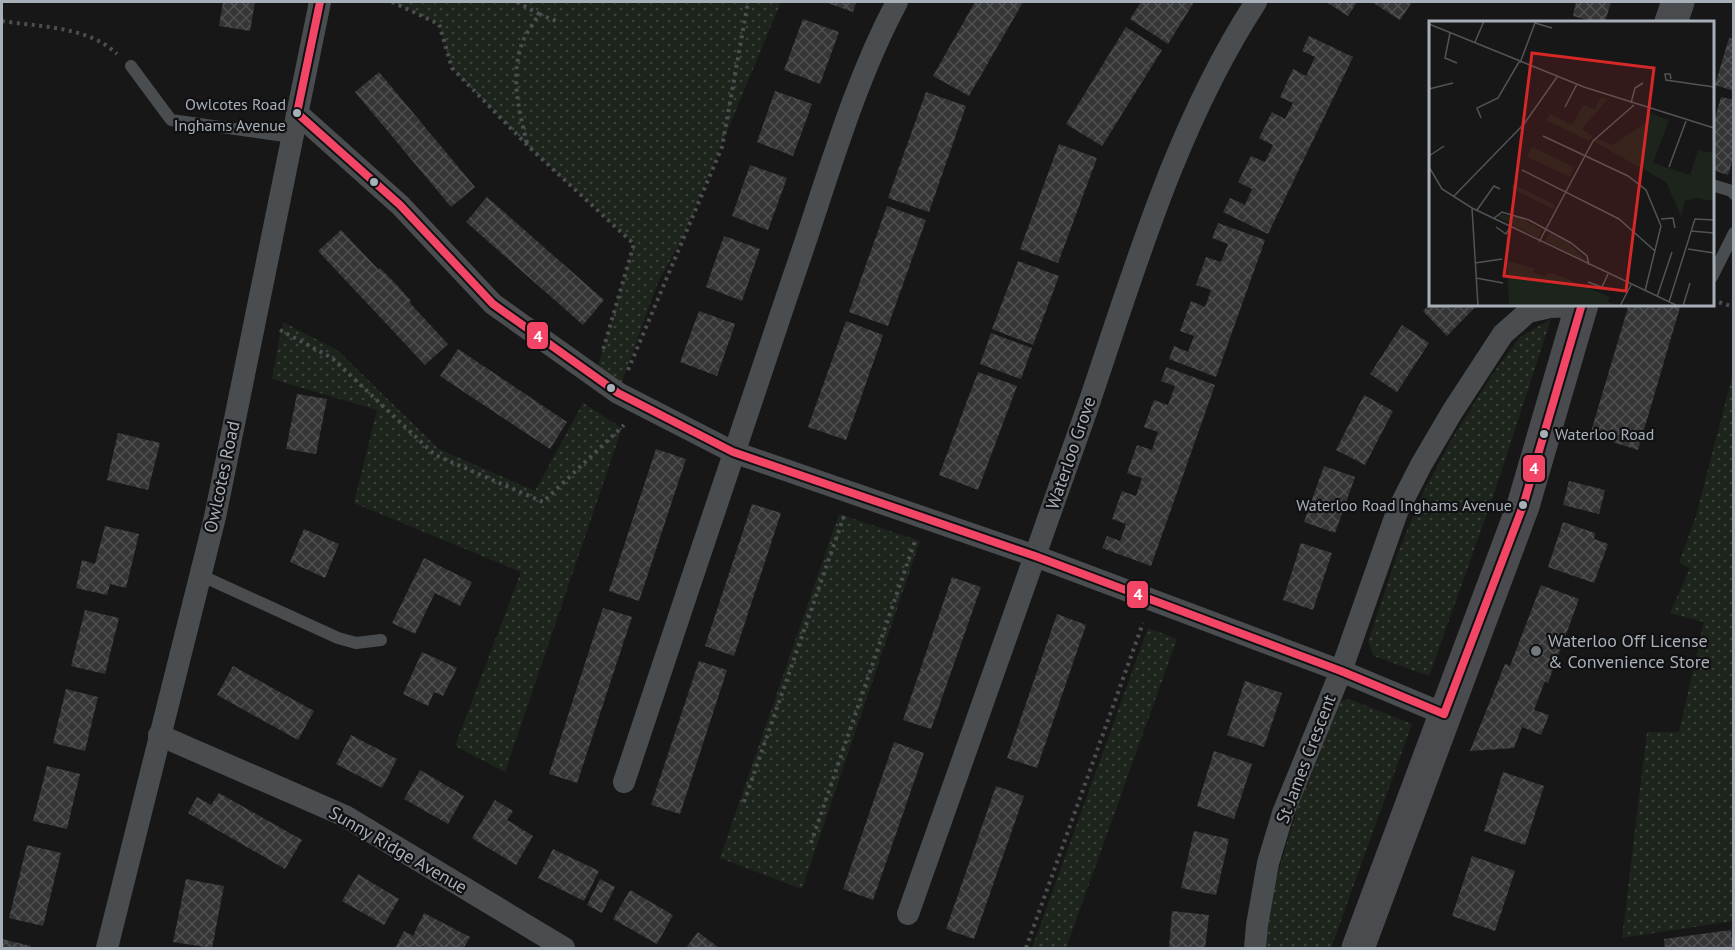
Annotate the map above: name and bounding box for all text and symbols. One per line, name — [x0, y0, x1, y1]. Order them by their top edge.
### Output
inset map — [1429, 21, 1714, 306]
place label: Owlcotes Road Inghams Avenue — [174, 94, 286, 135]
marker: Owlcotes Road Inghams Avenue — [291, 107, 303, 119]
unlabelled marker — [368, 176, 380, 188]
line badge: 4 — [526, 321, 549, 350]
text: 4 — [533, 326, 543, 346]
unlabelled marker — [605, 382, 617, 394]
street label: Waterloo Grove — [1040, 393, 1101, 512]
street label: Owlcotes Road — [198, 419, 245, 535]
place label: Waterloo Road — [1555, 424, 1654, 444]
marker: Waterloo Road — [1538, 428, 1550, 440]
line badge: 4 — [1522, 454, 1546, 483]
text: 4 — [1529, 458, 1539, 478]
place label: Waterloo Road Inghams Avenue — [1296, 495, 1512, 515]
marker: Waterloo Road Inghams Avenue — [1517, 499, 1529, 511]
line badge: 4 — [1126, 580, 1149, 609]
text: 4 — [1133, 584, 1143, 604]
place label: Waterloo Off License & Convenience Store — [1548, 629, 1710, 673]
marker: Waterloo Off License & Convenience Store — [1529, 644, 1543, 658]
street label: St James Crescent — [1270, 691, 1341, 827]
street label: Sunny Ridge Avenue — [325, 801, 472, 899]

